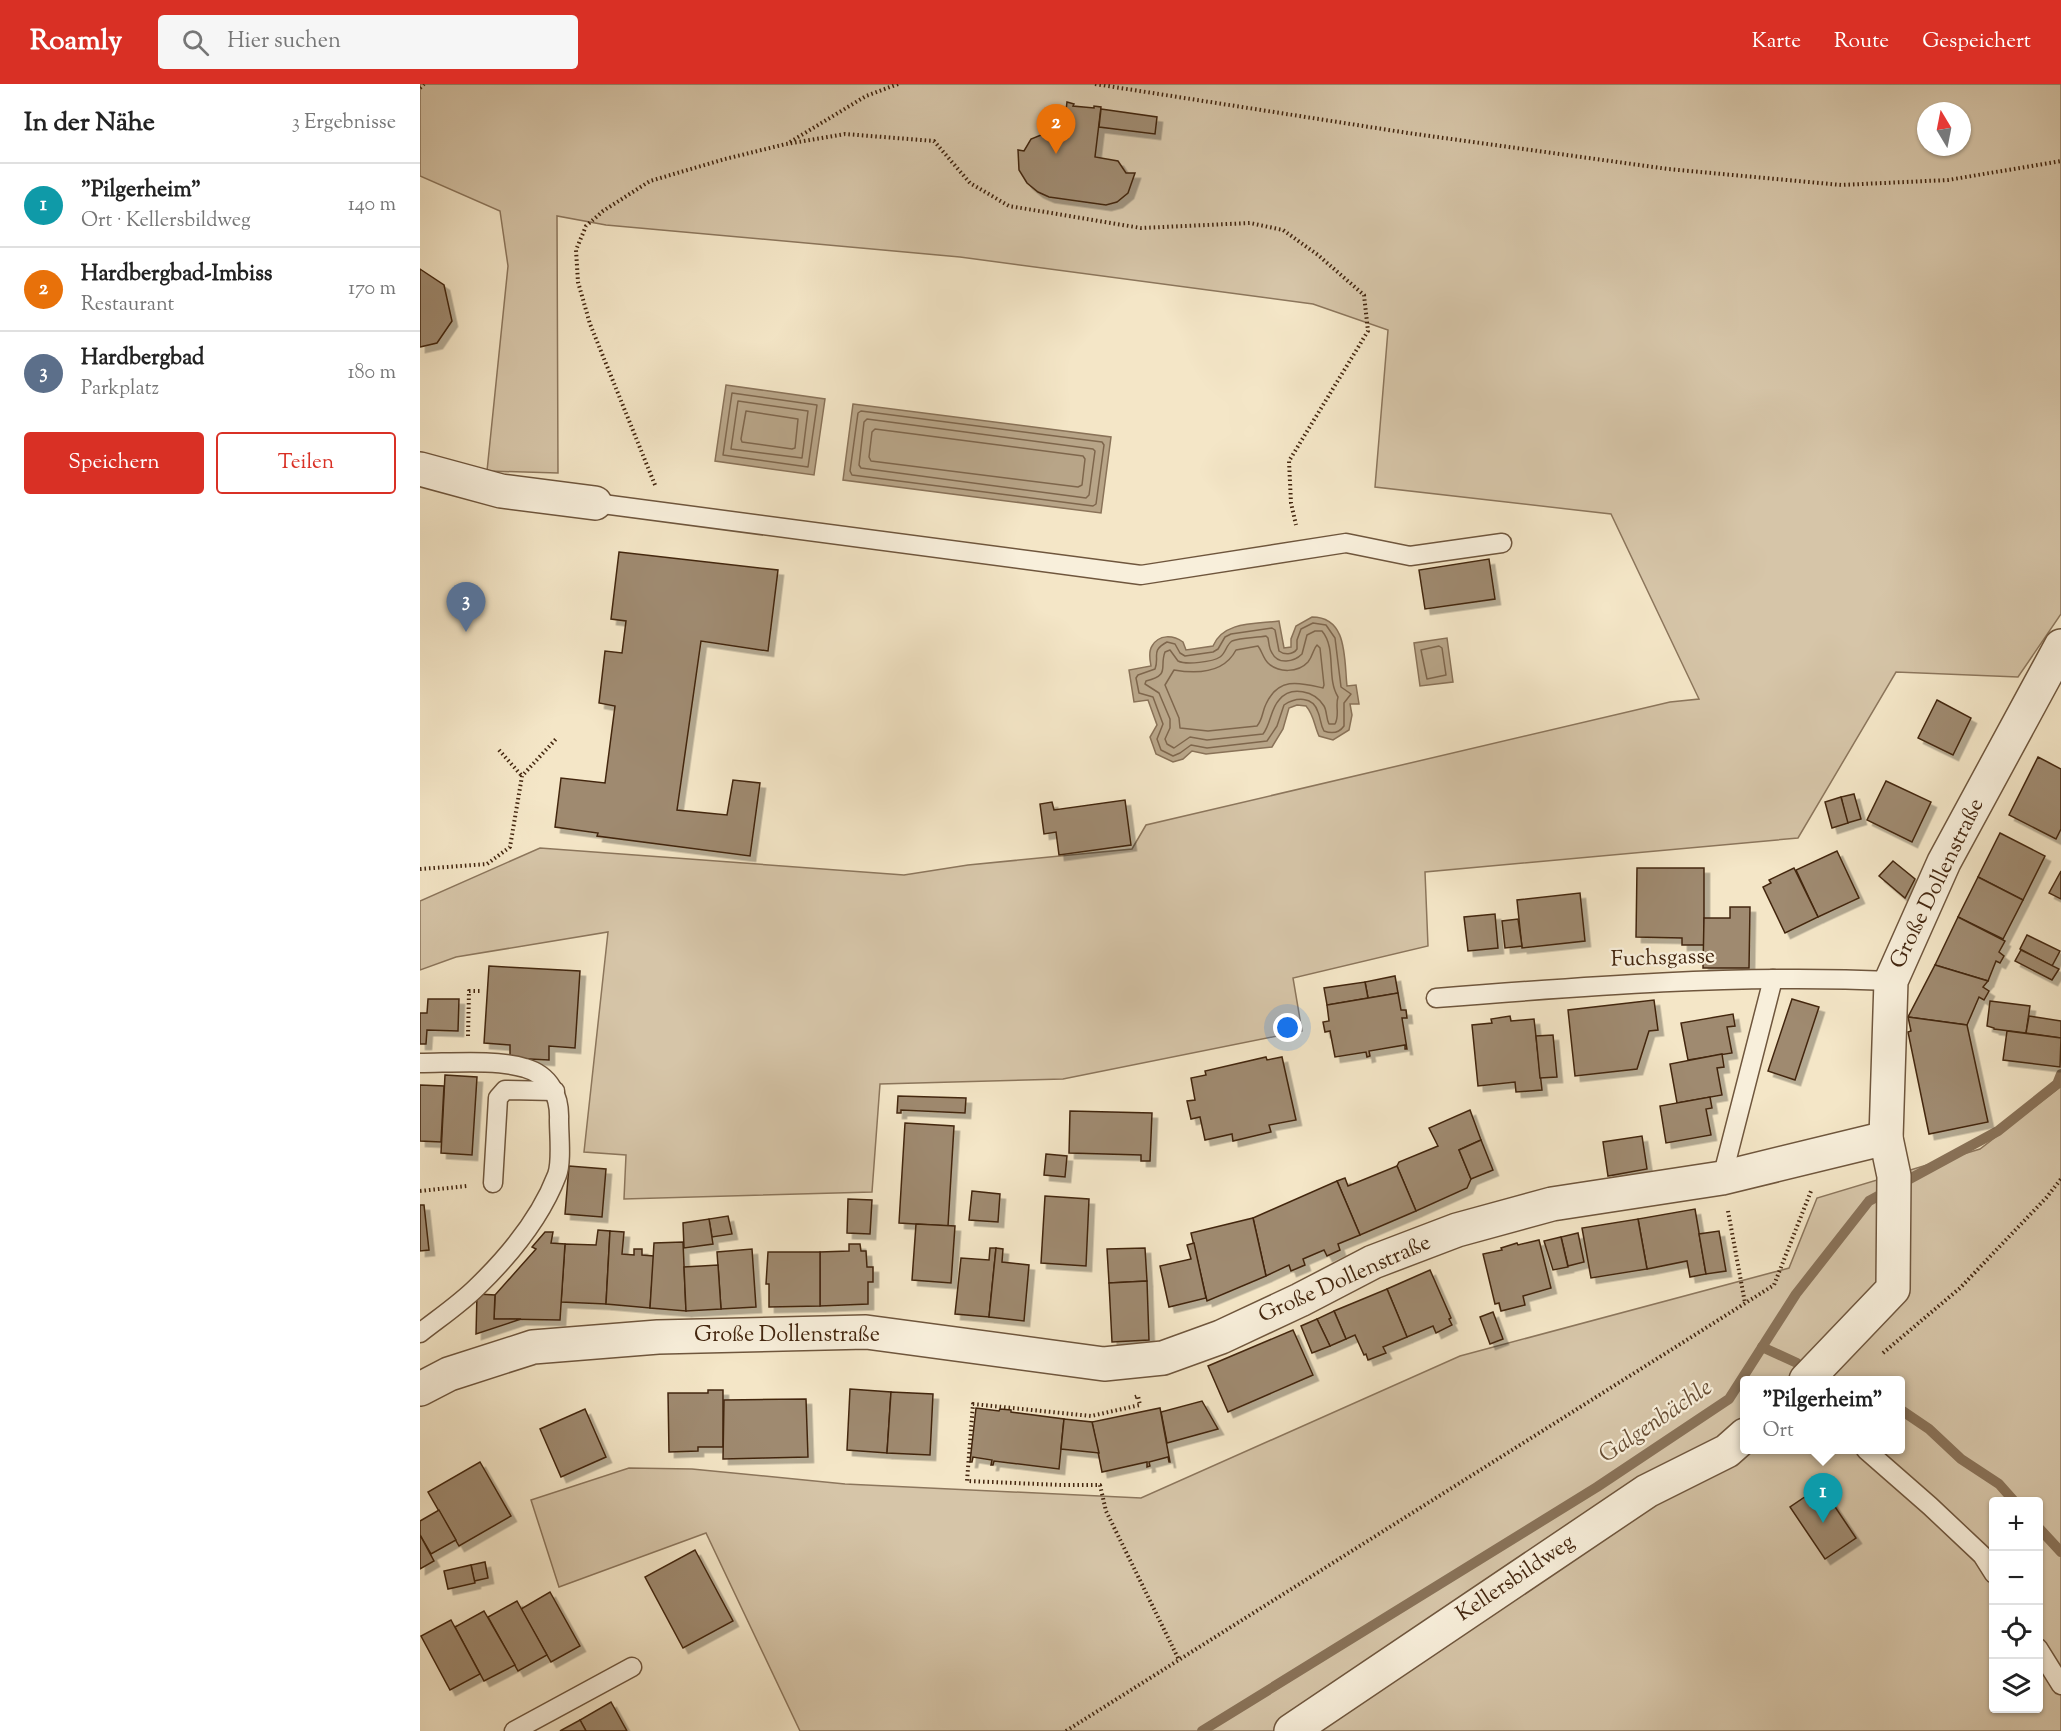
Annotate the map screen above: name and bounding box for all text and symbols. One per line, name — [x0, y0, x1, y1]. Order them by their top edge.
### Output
search box — [158, 15, 578, 69]
text: Roamly — [30, 22, 122, 62]
icon: search — [179, 26, 212, 59]
text: Hier suchen — [227, 26, 341, 58]
text: Karte — [1752, 27, 1801, 57]
text: Route — [1834, 27, 1889, 57]
text: Gespeichert — [1922, 27, 2031, 57]
north arrow — [1917, 102, 1971, 156]
pin: 2 — [1036, 104, 1076, 154]
text: In der Nähe — [24, 105, 155, 142]
text: 3 Ergebnisse — [292, 109, 396, 138]
text: "Pilgerheim" — [81, 175, 201, 207]
text: 1 — [40, 191, 47, 220]
text: 140 m — [348, 191, 396, 220]
text: Ort · Kellersbildweg — [81, 207, 251, 236]
text: Hardbergbad-Imbiss — [81, 259, 272, 291]
text: 2 — [39, 275, 48, 304]
text: 170 m — [348, 275, 396, 304]
text: Restaurant — [81, 291, 174, 320]
text: Hardbergbad — [81, 343, 204, 375]
text: 3 — [39, 359, 48, 388]
text: 180 m — [348, 359, 396, 388]
text: Parkplatz — [81, 375, 159, 404]
button: Speichern — [24, 432, 204, 494]
button: Teilen — [216, 432, 396, 494]
pin: 3 — [446, 582, 486, 632]
street label: Große Dollenstraße — [1883, 793, 1993, 975]
street label: Fuchsgasse — [1610, 941, 1716, 977]
your location — [1273, 1013, 1302, 1042]
street label: Große Dollenstraße — [1254, 1228, 1436, 1332]
street label: Große Dollenstraße — [694, 1320, 880, 1352]
water label: Galgenbächle — [1593, 1372, 1719, 1472]
popup — [1740, 1376, 1905, 1454]
text: "Pilgerheim" — [1762, 1385, 1883, 1417]
text: Ort — [1762, 1417, 1794, 1446]
pin: 1 — [1804, 1474, 1842, 1523]
map controls — [1989, 1497, 2043, 1713]
button: + — [1989, 1497, 2043, 1551]
street label: Kellersbildweg — [1450, 1527, 1582, 1631]
button: − — [1989, 1551, 2043, 1605]
button: locate — [1989, 1605, 2043, 1659]
button: layers — [1989, 1659, 2043, 1713]

